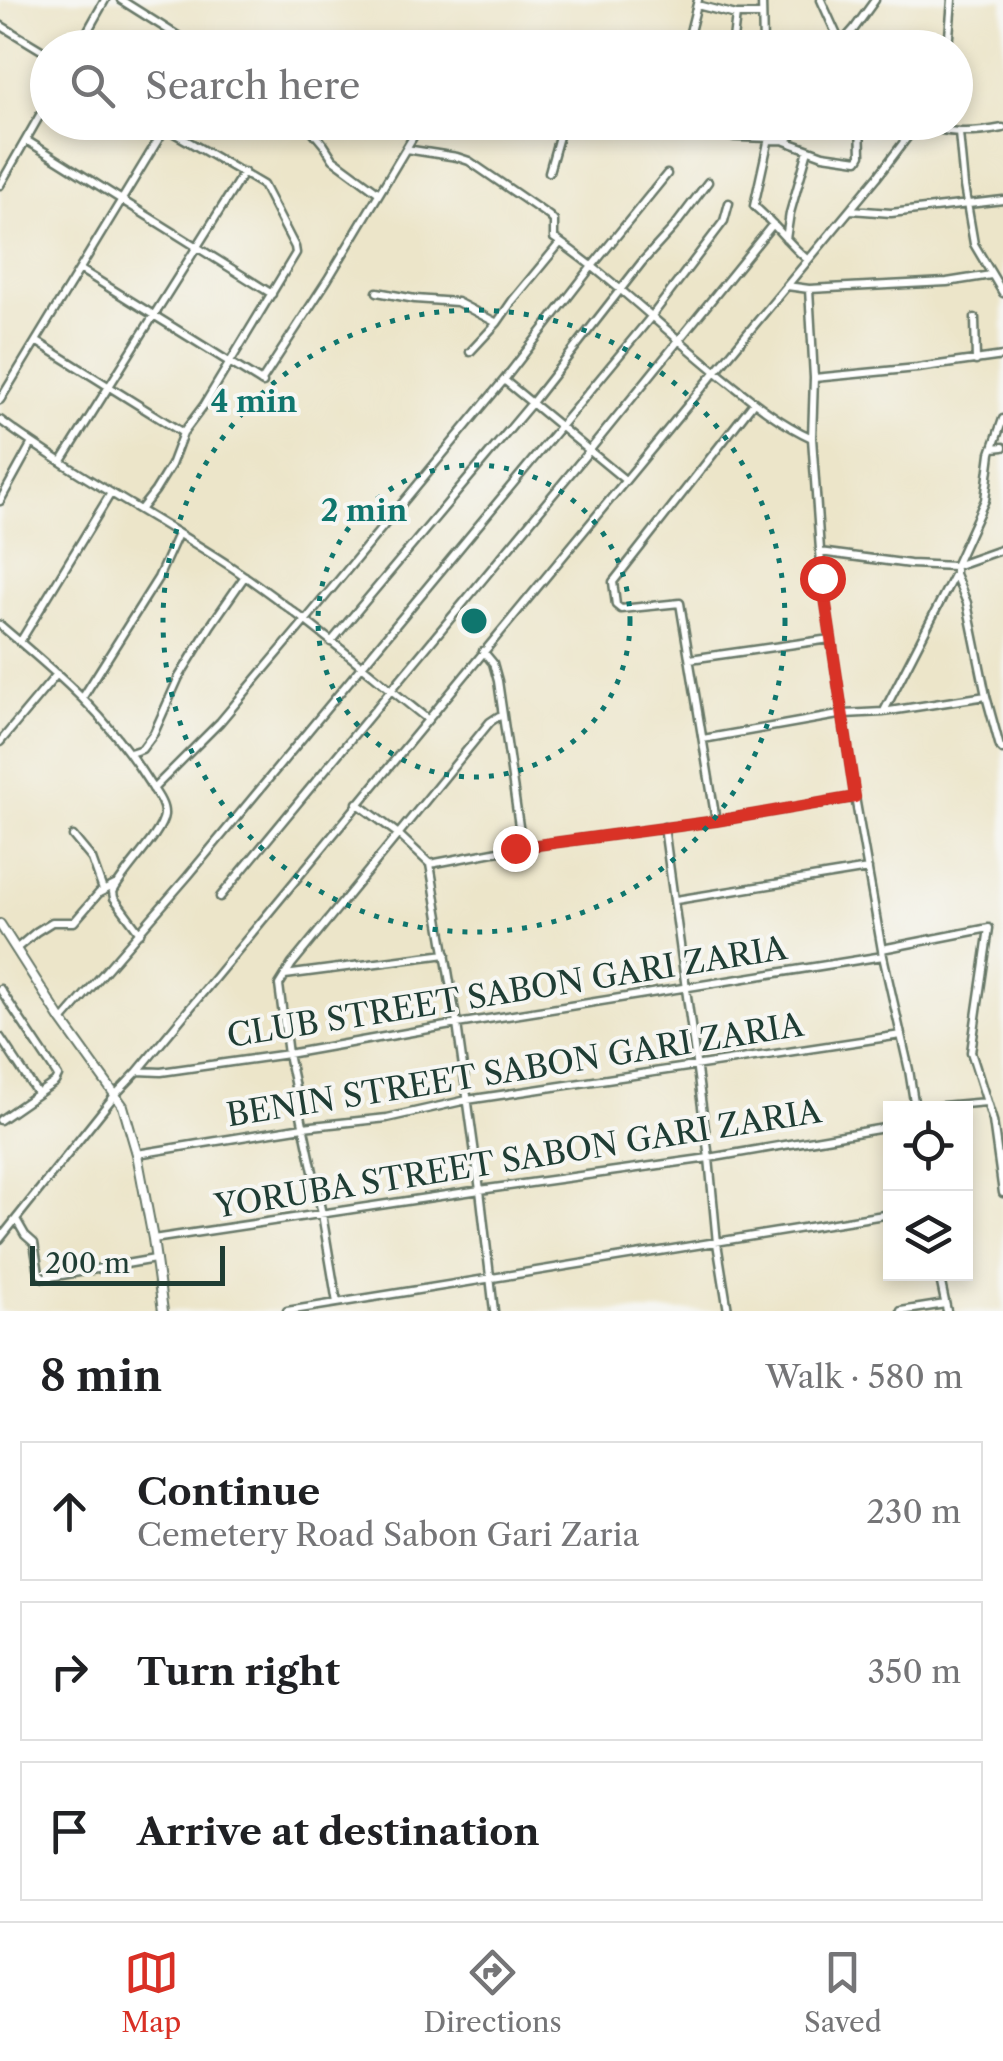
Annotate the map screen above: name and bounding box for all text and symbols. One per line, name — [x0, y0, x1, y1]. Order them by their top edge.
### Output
search box — [30, 30, 973, 140]
icon: search — [65, 58, 120, 113]
text: Search here — [145, 62, 360, 109]
text: 4 min — [211, 383, 298, 420]
text: 2 min — [321, 492, 408, 529]
route start — [800, 556, 846, 602]
centre of rings — [456, 603, 492, 639]
route end — [493, 826, 539, 872]
street label: CLUB STREET SABON GARI ZARIA — [224, 928, 791, 1055]
street label: BENIN STREET SABON GARI ZARIA — [224, 1004, 807, 1134]
street label: YORUBA STREET SABON GARI ZARIA — [211, 1091, 825, 1226]
map controls — [883, 1101, 973, 1281]
button: locate — [883, 1101, 973, 1191]
button: layers — [883, 1191, 973, 1281]
scale bar — [30, 1241, 225, 1286]
text: 200 m — [45, 1246, 130, 1280]
text: 8 min — [40, 1350, 162, 1402]
text: Walk · 580 m — [766, 1357, 963, 1396]
text: Continue — [137, 1468, 320, 1515]
icon: ahead — [42, 1484, 97, 1539]
text: 230 m — [866, 1492, 961, 1531]
text: Cemetery Road Sabon Gari Zaria — [137, 1515, 639, 1554]
icon: right — [42, 1644, 97, 1699]
text: Turn right — [137, 1648, 340, 1695]
text: 350 m — [867, 1652, 961, 1691]
icon: arrive — [42, 1804, 97, 1859]
text: Arrive at destination — [137, 1808, 540, 1855]
tab: Map — [121, 1945, 181, 2039]
tab: Directions — [423, 1945, 562, 2039]
tab: Saved — [804, 1945, 882, 2039]

